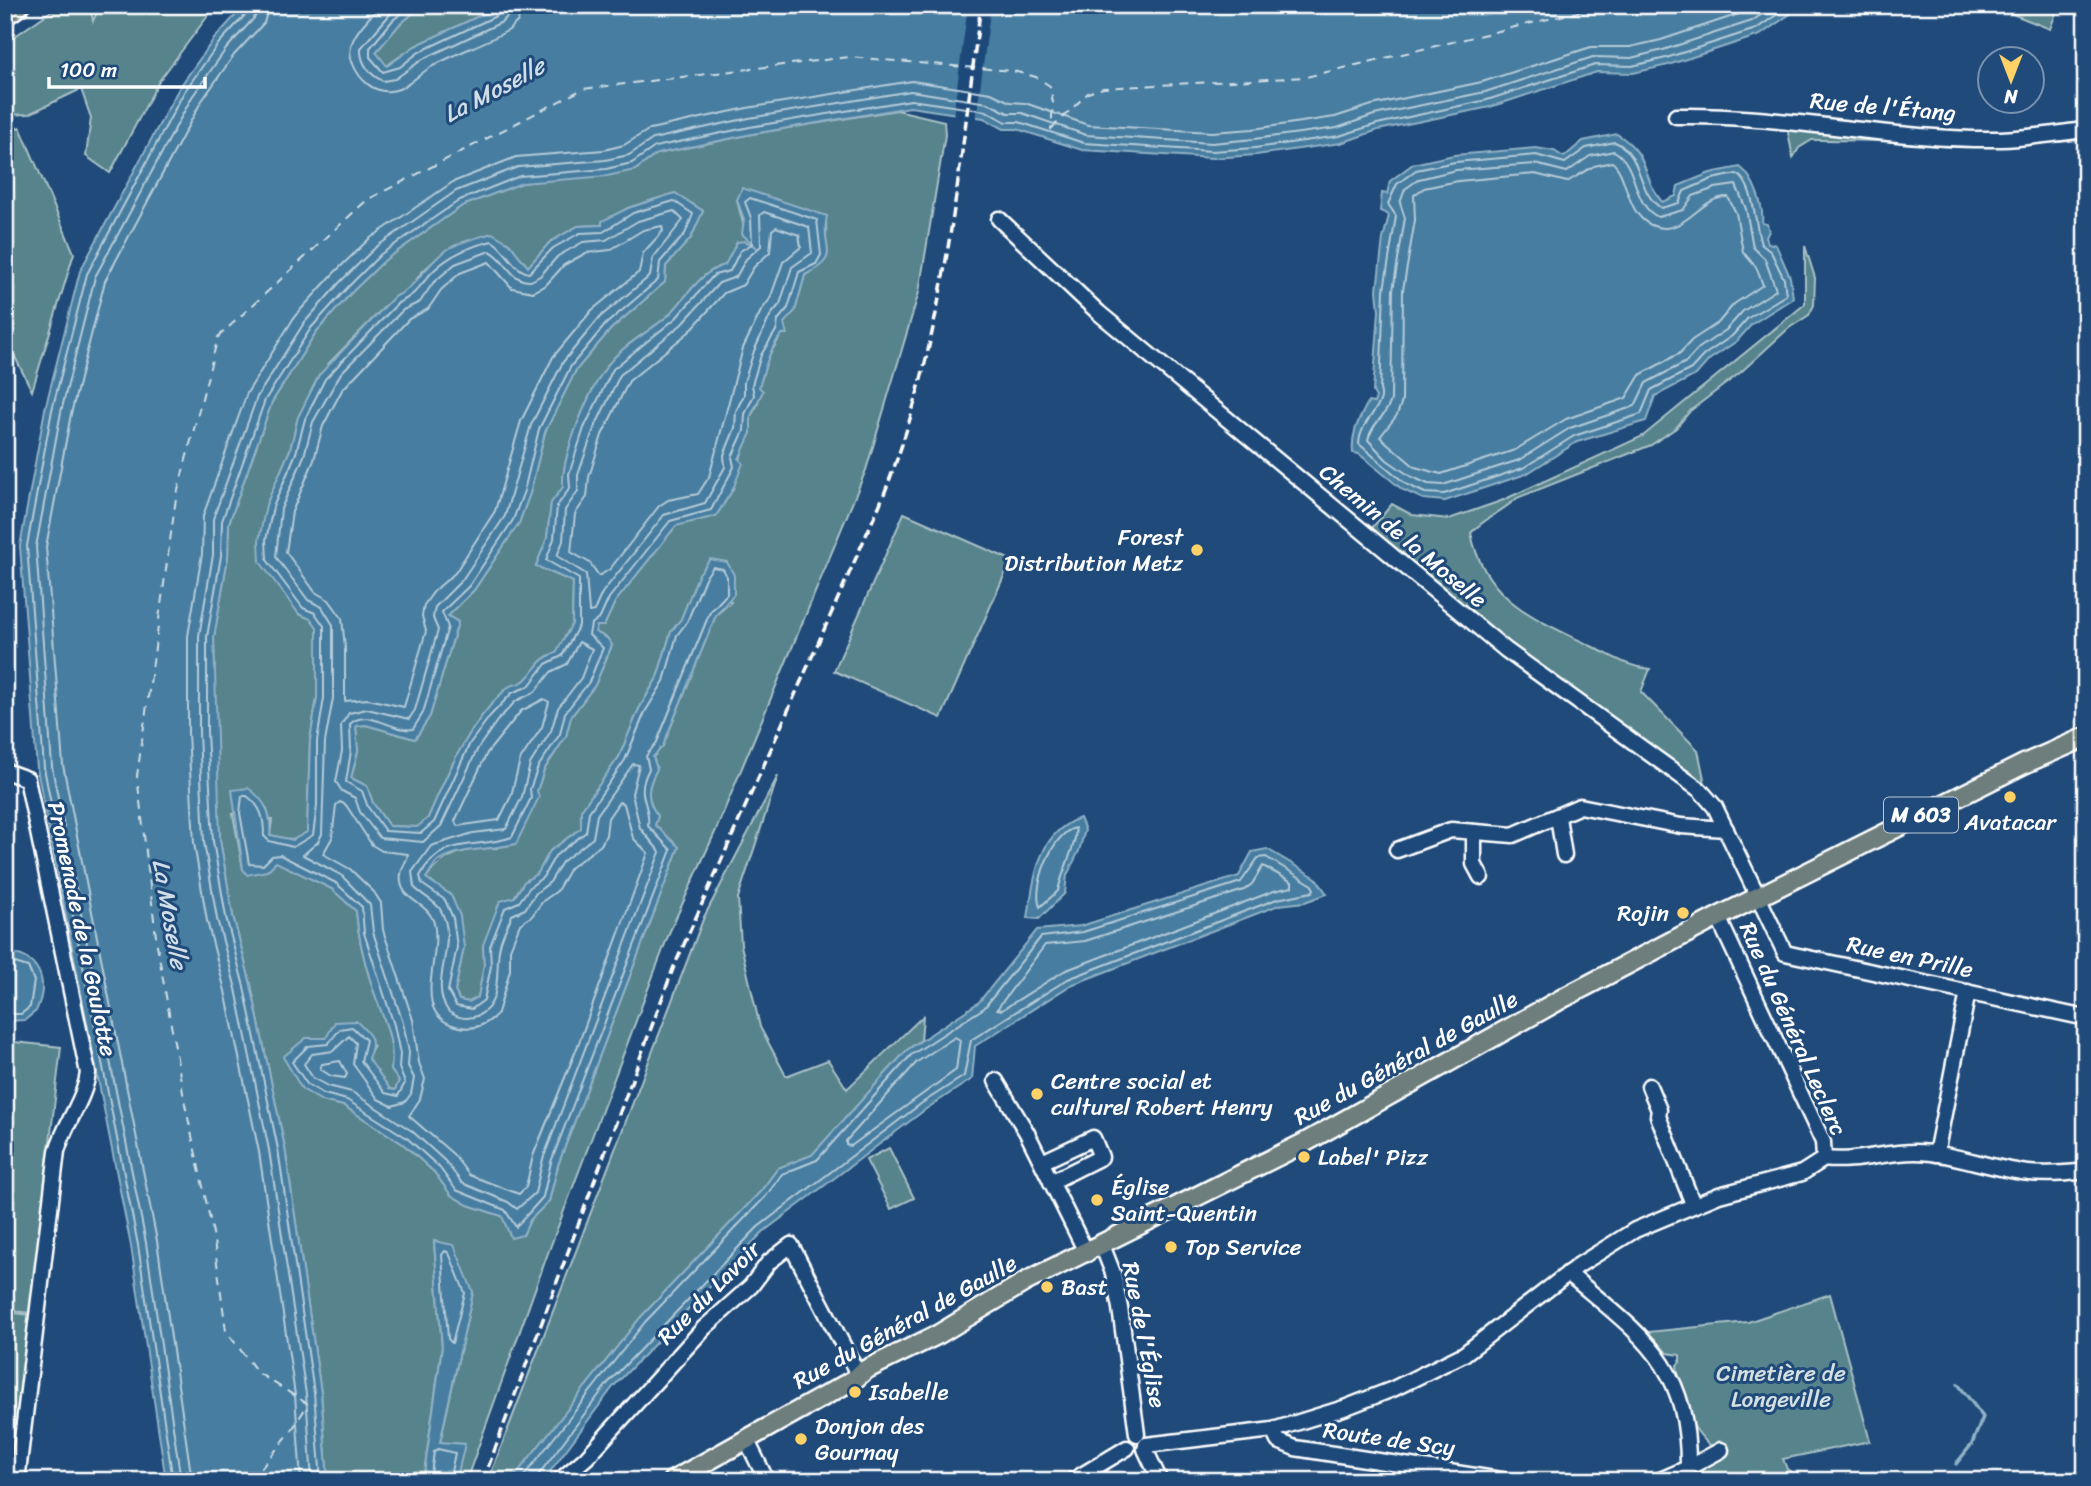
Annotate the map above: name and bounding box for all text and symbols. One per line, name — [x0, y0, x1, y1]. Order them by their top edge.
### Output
water label: La Moselle — [435, 44, 555, 135]
scale bar — [49, 46, 205, 90]
north arrow — [1976, 46, 2046, 116]
text: 100 m — [60, 51, 117, 89]
street label: Rue de l'Étang — [1808, 80, 1958, 134]
text: N — [2004, 80, 2019, 113]
street label: Chemin de la Moselle — [1309, 453, 1497, 619]
place label: Forest Distribution Metz — [1004, 517, 1185, 584]
marker: Forest Distribution Metz — [1189, 542, 1205, 558]
marker: Avatacar — [2002, 789, 2018, 805]
street label: Promenade de la Goulotte — [35, 798, 129, 1060]
road number: M 603 — [1884, 798, 1958, 832]
place label: Avatacar — [1963, 802, 2057, 843]
water label: La Moselle — [140, 856, 201, 975]
place label: Rojin — [1617, 893, 1669, 934]
marker: Rojin — [1675, 905, 1691, 921]
street label: Rue du Général Leclerc — [1727, 915, 1859, 1143]
street label: Rue en Prille — [1843, 924, 1977, 990]
street label: Rue du Général de Gaulle — [1286, 979, 1526, 1137]
place label: Centre social et culturel Robert Henry — [1051, 1061, 1273, 1128]
marker: Centre social et culturel Robert Henry — [1029, 1086, 1045, 1102]
place label: Label' Pizz — [1318, 1137, 1429, 1178]
marker: Label' Pizz — [1296, 1149, 1312, 1165]
place label: Église Saint-Quentin — [1111, 1167, 1257, 1234]
marker: Église Saint-Quentin — [1089, 1192, 1105, 1208]
place label: Top Service — [1185, 1227, 1302, 1268]
street label: Rue du Lavoir — [647, 1230, 772, 1355]
marker: Top Service — [1163, 1239, 1179, 1255]
street label: Rue du Général de Gaulle — [785, 1243, 1025, 1401]
street label: Rue de l'Église — [1110, 1258, 1178, 1412]
place label: Bast — [1061, 1267, 1108, 1308]
marker: Bast — [1039, 1279, 1055, 1295]
park label: Cimetière de Longeville — [1716, 1353, 1846, 1420]
place label: Isabelle — [868, 1372, 949, 1413]
marker: Isabelle — [847, 1384, 863, 1400]
place label: Donjon des Gournay — [815, 1406, 925, 1473]
street label: Route de Scy — [1320, 1409, 1458, 1469]
marker: Donjon des Gournay — [793, 1431, 809, 1447]

